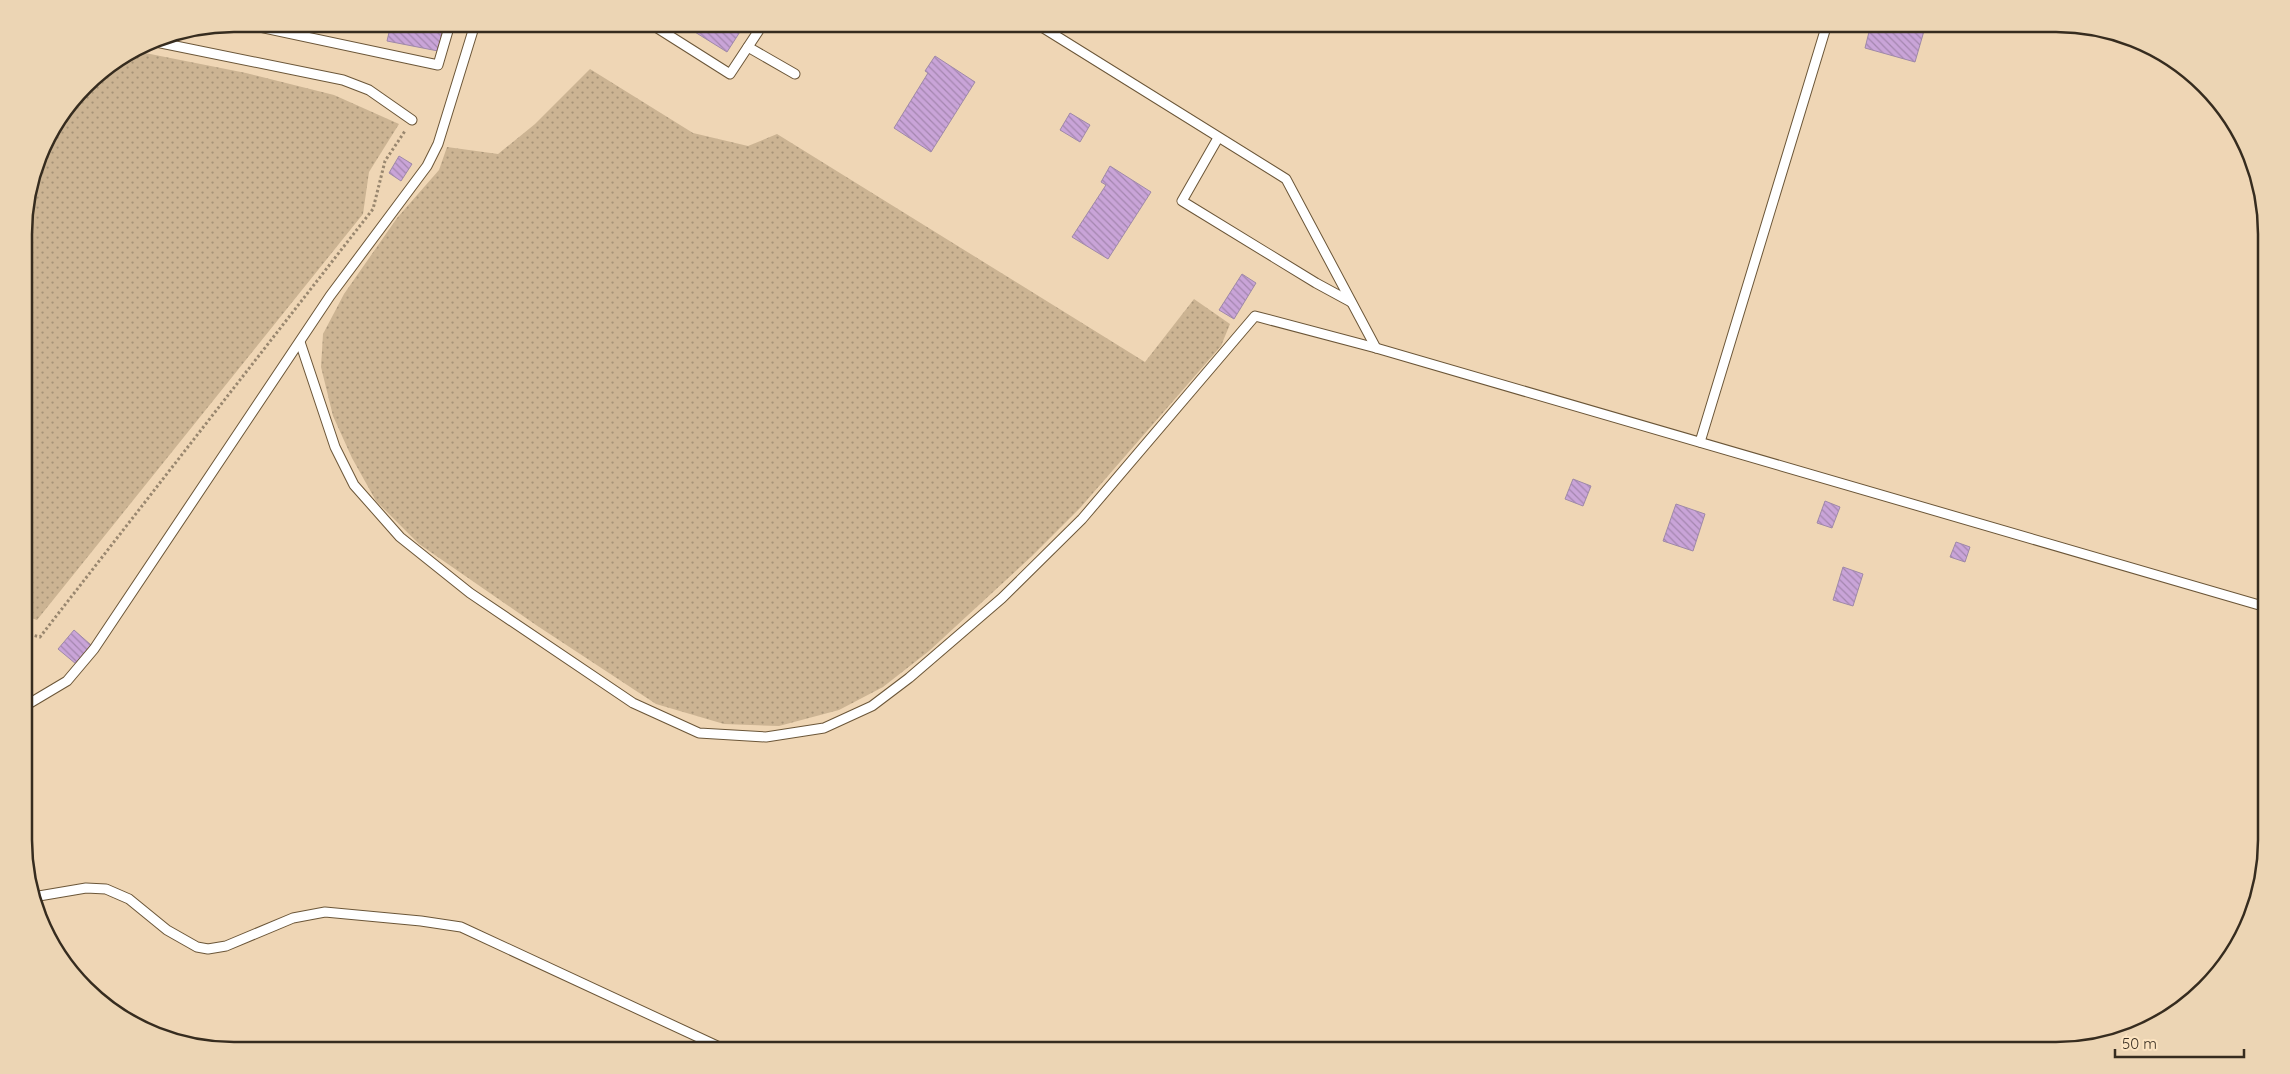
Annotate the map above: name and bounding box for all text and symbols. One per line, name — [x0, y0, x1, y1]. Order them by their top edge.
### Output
scale bar — [2115, 1026, 2244, 1058]
text: 50 m — [2122, 1034, 2157, 1053]

